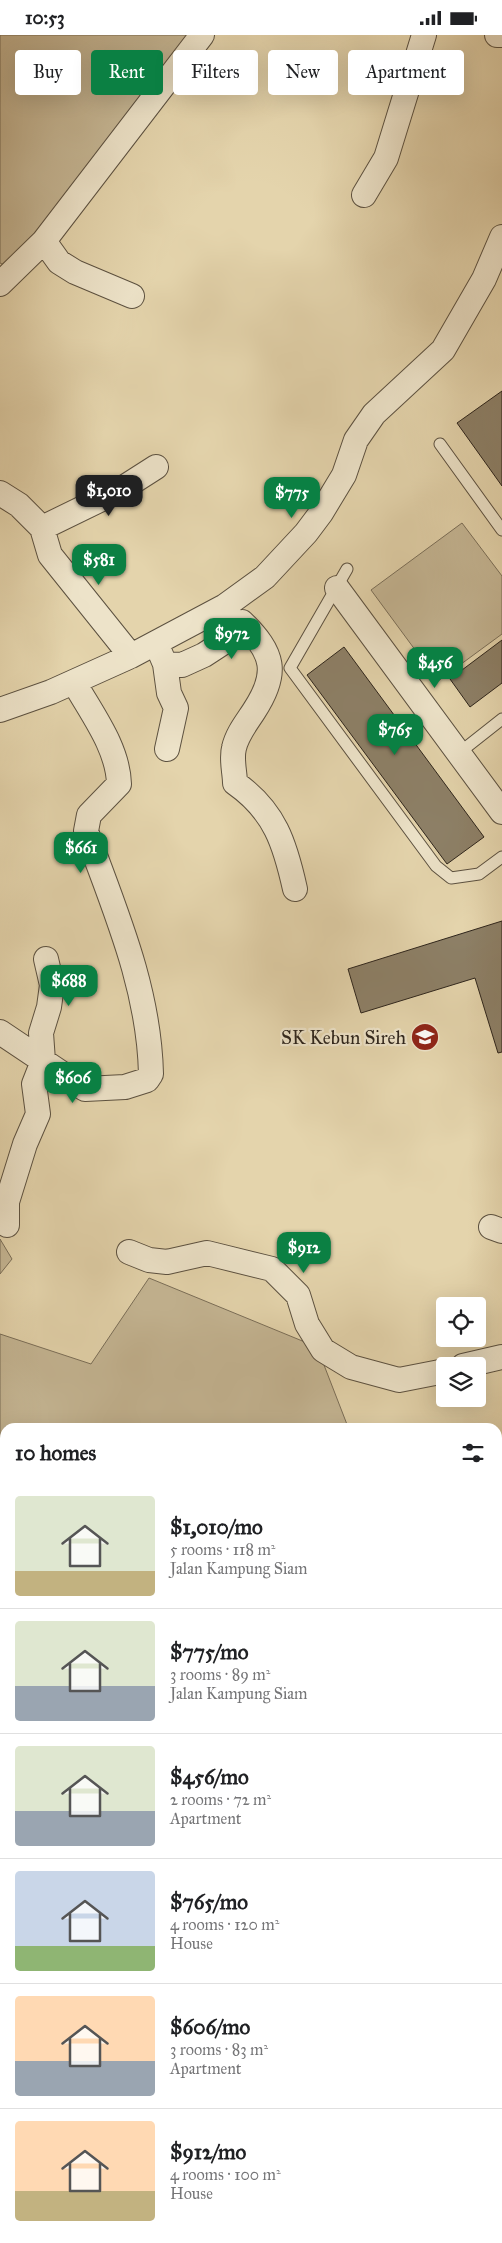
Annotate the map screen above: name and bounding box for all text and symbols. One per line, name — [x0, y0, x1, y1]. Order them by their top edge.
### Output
text: 10:53 — [25, 6, 65, 29]
chip: Buy — [15, 50, 81, 95]
chip: Rent — [91, 50, 163, 95]
chip: Filters — [173, 50, 258, 95]
chip: New — [268, 50, 338, 95]
chip: Apartment — [348, 50, 464, 95]
pin: $1,010 — [68, 475, 150, 517]
pin: $775 — [262, 477, 322, 519]
text: $1,010 — [87, 481, 131, 500]
text: $775 — [275, 483, 309, 502]
pin: $581 — [69, 543, 129, 586]
text: $581 — [83, 550, 115, 569]
pin: $972 — [202, 617, 262, 660]
text: $972 — [215, 624, 249, 643]
pin: $456 — [405, 647, 465, 689]
text: $456 — [418, 653, 452, 672]
pin: $765 — [365, 713, 425, 756]
text: $765 — [378, 720, 412, 739]
pin: $661 — [51, 831, 111, 874]
text: $661 — [65, 838, 97, 857]
pin: $688 — [39, 965, 99, 1007]
text: $688 — [52, 971, 86, 990]
school or university icon: SK Kebun Sireh — [410, 1022, 440, 1052]
place label: SK Kebun Sireh — [281, 1026, 406, 1049]
pin: $606 — [43, 1061, 103, 1104]
text: $606 — [55, 1068, 91, 1087]
pin: $912 — [274, 1231, 334, 1274]
text: $912 — [288, 1238, 320, 1257]
map controls — [436, 1297, 486, 1407]
button: locate — [436, 1297, 486, 1347]
button: layers — [436, 1357, 486, 1407]
icon: filters — [459, 1439, 487, 1467]
text: 10 homes — [15, 1440, 96, 1466]
text: $1,010/mo — [170, 1514, 263, 1540]
icon: home — [55, 1516, 115, 1576]
text: 5 rooms · 118 m² — [170, 1540, 275, 1559]
text: Jalan Kampung Siam — [170, 1559, 307, 1578]
text: $775/mo — [170, 1639, 248, 1665]
icon: home — [55, 1641, 115, 1701]
text: 3 rooms · 89 m² — [170, 1665, 270, 1684]
text: Jalan Kampung Siam — [170, 1684, 307, 1703]
text: $456/mo — [170, 1764, 249, 1790]
icon: home — [55, 1766, 115, 1826]
text: 2 rooms · 72 m² — [170, 1790, 271, 1809]
text: Apartment — [170, 1809, 242, 1828]
text: $765/mo — [170, 1889, 248, 1915]
icon: home — [55, 1891, 115, 1951]
text: 4 rooms · 120 m² — [170, 1915, 279, 1934]
text: House — [170, 1934, 213, 1953]
text: $606/mo — [170, 2014, 250, 2040]
icon: home — [55, 2016, 115, 2076]
text: 3 rooms · 83 m² — [170, 2040, 268, 2059]
text: Apartment — [170, 2059, 242, 2078]
text: $912/mo — [170, 2139, 246, 2165]
icon: home — [55, 2141, 115, 2201]
text: 4 rooms · 100 m² — [170, 2165, 281, 2184]
text: House — [170, 2184, 213, 2203]

